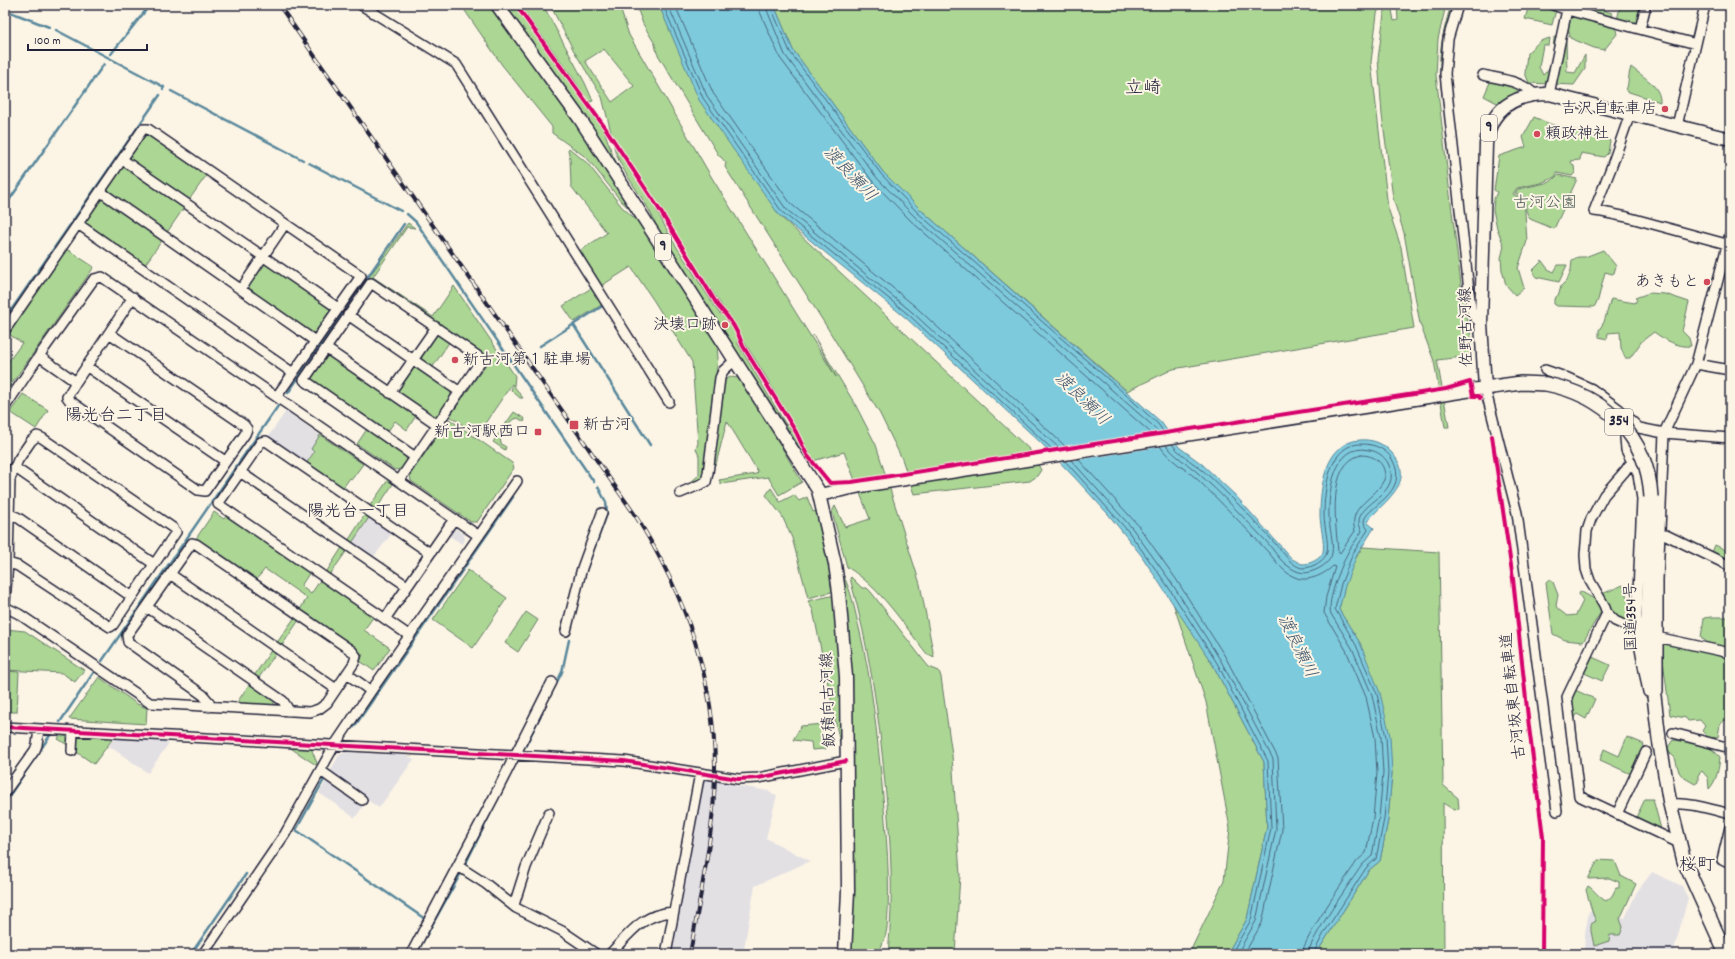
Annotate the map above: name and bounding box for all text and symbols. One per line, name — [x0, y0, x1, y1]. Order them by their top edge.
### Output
scale bar — [28, 26, 147, 52]
text: 100 m — [34, 33, 61, 50]
district label: 立崎 — [1125, 77, 1161, 102]
place label: 吉沢自転車店 — [1561, 98, 1657, 121]
marker: 吉沢自転車店 — [1660, 104, 1670, 114]
road number: 9 — [1481, 115, 1497, 141]
place label: 頼政神社 — [1545, 123, 1609, 146]
marker: 頼政神社 — [1532, 129, 1542, 139]
water label: 渡良瀬川 — [817, 142, 881, 208]
park label: 古河公園 — [1513, 192, 1577, 215]
road number: 9 — [655, 234, 671, 260]
place label: あきもと — [1635, 271, 1699, 294]
marker: あきもと — [1702, 277, 1712, 287]
street label: 佐野古河線 — [1455, 287, 1479, 367]
place label: 決壊口跡 — [653, 314, 717, 337]
marker: 決壊口跡 — [720, 320, 730, 330]
place label: 新古河第１駐車場 — [463, 349, 591, 372]
marker: 新古河第１駐車場 — [450, 355, 460, 365]
water label: 渡良瀬川 — [1048, 368, 1114, 432]
district label: 陽光台二丁目 — [65, 405, 167, 429]
road number: 354 — [1605, 409, 1633, 435]
place label: 新古河 — [583, 414, 631, 437]
marker: 新古河 — [568, 419, 580, 431]
place label: 新古河駅西口 — [434, 421, 530, 444]
marker: 新古河駅西口 — [533, 427, 543, 437]
district label: 陽光台一丁目 — [307, 501, 409, 525]
street label: 国道354号 — [1620, 582, 1644, 652]
water label: 渡良瀬川 — [1270, 611, 1322, 683]
street label: 古河坂東自転車道 — [1496, 631, 1532, 761]
street label: 飯積向古河線 — [816, 652, 842, 748]
district label: 桜町 — [1679, 854, 1715, 879]

